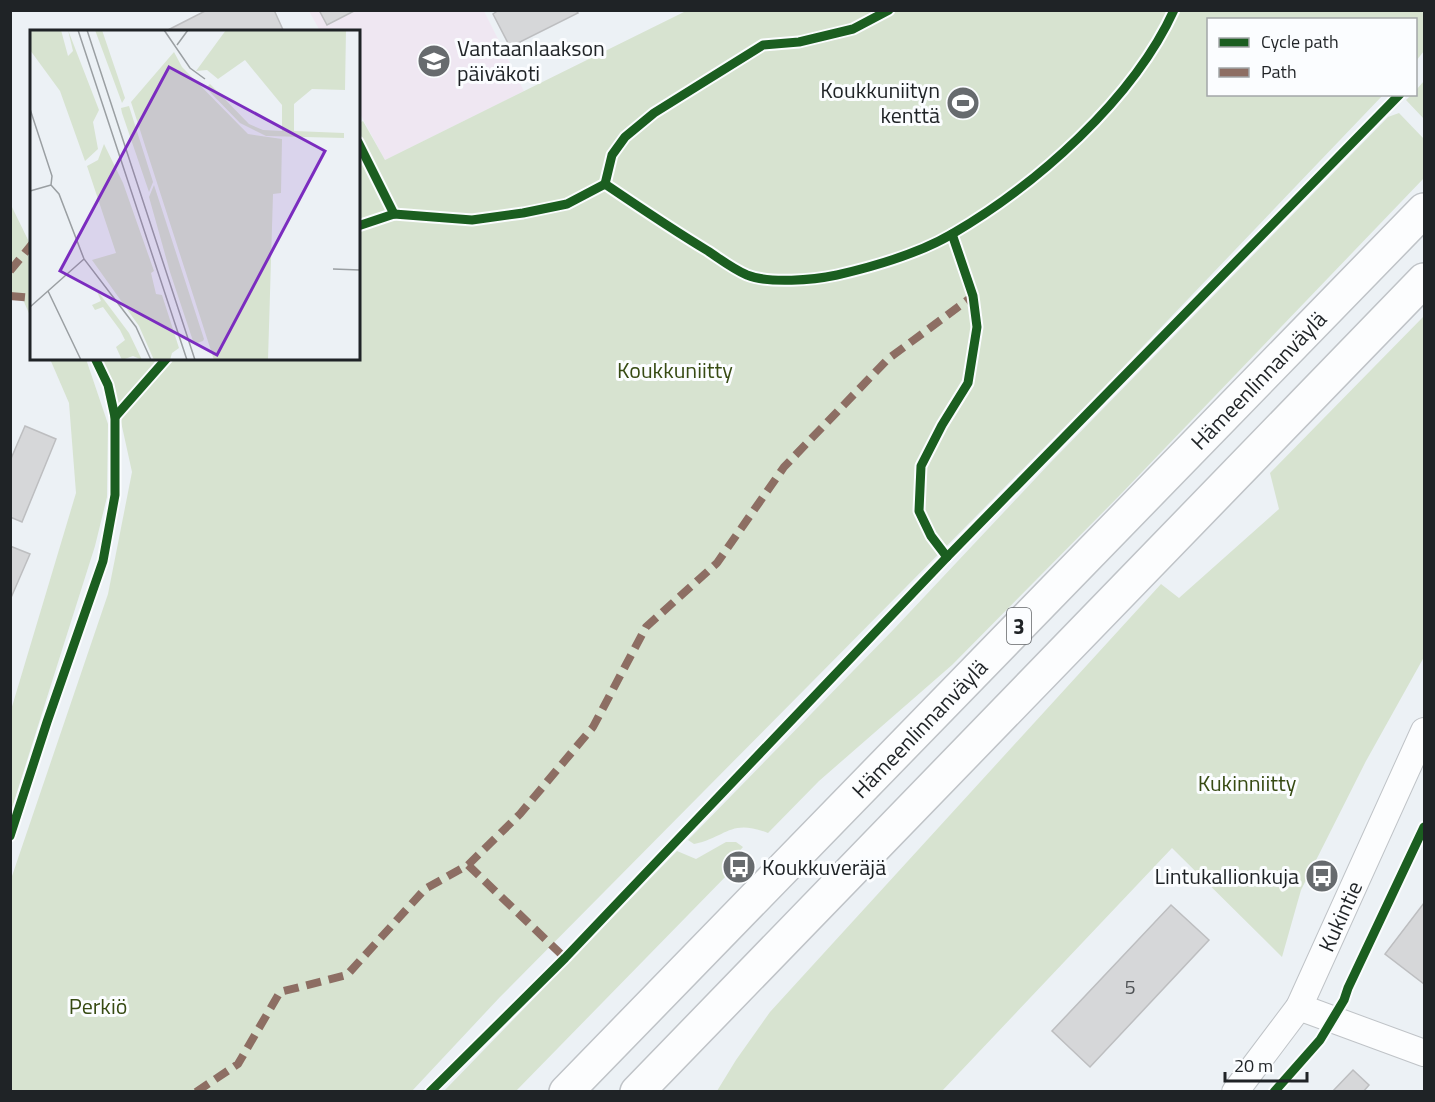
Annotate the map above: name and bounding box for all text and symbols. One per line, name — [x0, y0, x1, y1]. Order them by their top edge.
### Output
legend — [1207, 18, 1417, 96]
text: Cycle path — [1261, 28, 1339, 55]
inset map — [30, 30, 360, 360]
place label: Vantaanlaakson päiväkoti — [457, 31, 605, 90]
school or university icon: Vantaanlaakson päiväkoti — [416, 43, 452, 79]
text: Path — [1261, 58, 1297, 85]
place label: Koukkuniityn kenttä — [820, 73, 940, 132]
sports icon: Koukkuniityn kenttä — [945, 85, 981, 121]
street label: Hämeenlinnanväylä — [1182, 303, 1334, 458]
park label: Koukkuniitty — [617, 353, 733, 387]
road number: 3 — [1007, 608, 1031, 644]
street label: Hämeenlinnanväylä — [844, 651, 995, 806]
park label: Kukinniitty — [1198, 766, 1297, 800]
bus stop icon: Koukkuveräjä — [721, 849, 757, 885]
place label: Koukkuveräjä — [762, 850, 886, 884]
bus stop icon: Lintukallionkuja — [1304, 858, 1340, 894]
place label: Lintukallionkuja — [1155, 859, 1299, 893]
street label: Kukintie — [1309, 875, 1371, 957]
house number: 5 — [1124, 971, 1136, 1002]
park label: Perkiö — [69, 989, 127, 1023]
scale bar — [1225, 1045, 1308, 1083]
text: 20 m — [1234, 1052, 1273, 1079]

